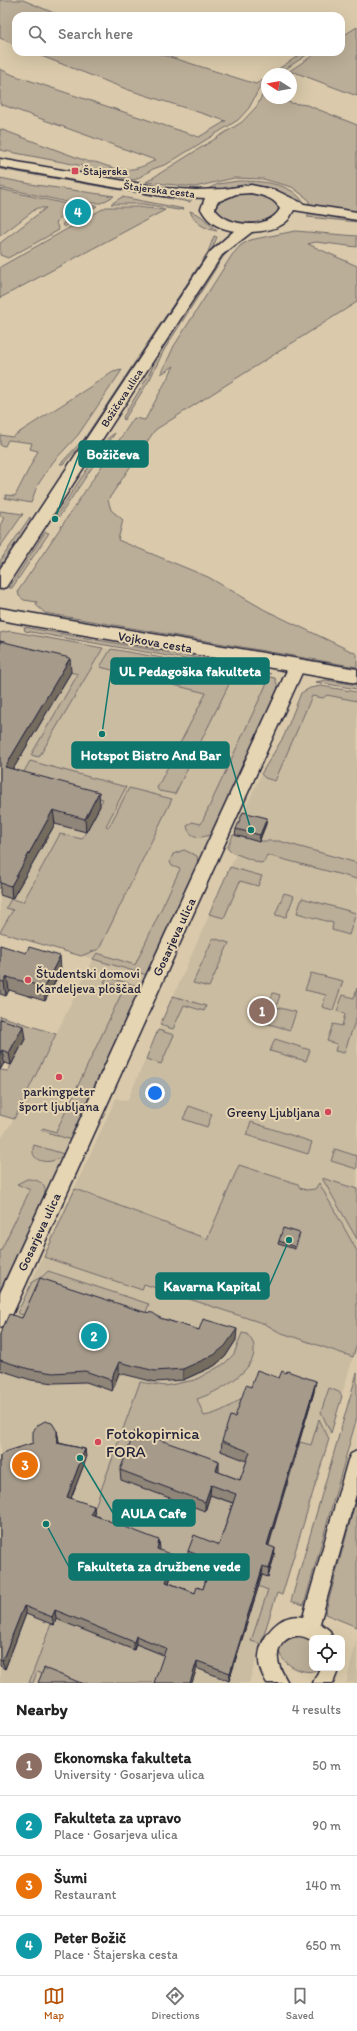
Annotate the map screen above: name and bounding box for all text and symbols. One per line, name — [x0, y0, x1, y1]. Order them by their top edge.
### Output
search box — [12, 12, 345, 56]
icon: search — [26, 23, 48, 45]
text: Search here — [58, 25, 133, 43]
north arrow — [261, 68, 297, 104]
place label: Štajerska — [83, 165, 128, 178]
marker: Štajerska — [70, 166, 80, 176]
street label: Štajerska cesta — [123, 179, 196, 201]
pin: 4 — [65, 197, 91, 227]
street label: Božičeva ulica — [98, 366, 146, 430]
callout: Božičeva — [79, 441, 148, 467]
text: Božičeva — [86, 446, 140, 463]
street label: Vojkova cesta — [117, 628, 194, 656]
callout: UL Pedagoška fakulteta — [111, 658, 269, 684]
text: UL Pedagoška fakulteta — [119, 663, 261, 680]
callout: Hotspot Bistro And Bar — [72, 742, 229, 768]
text: Hotspot Bistro And Bar — [81, 747, 222, 764]
street label: Gosarjeva ulica — [149, 895, 199, 979]
place label: Študentski domovi Kardeljeva ploščad — [36, 966, 141, 996]
marker: Študentski domovi Kardeljeva ploščad — [23, 975, 33, 985]
pin: 1 — [249, 996, 275, 1026]
marker: parkingpeter šport ljubljana — [54, 1072, 64, 1082]
your location — [145, 1083, 165, 1103]
place label: parkingpeter šport ljubljana — [19, 1084, 100, 1114]
place label: Greeny Ljubljana — [227, 1105, 321, 1120]
marker: Greeny Ljubljana — [323, 1107, 333, 1117]
street label: Gosarjeva ulica — [14, 1190, 64, 1274]
callout: Kavarna Kapital — [156, 1273, 269, 1299]
text: Kavarna Kapital — [164, 1278, 261, 1295]
pin: 2 — [81, 1321, 107, 1351]
place label: Fotokopirnica FORA — [106, 1424, 200, 1461]
marker: Fotokopirnica FORA — [93, 1437, 103, 1447]
pin: 3 — [12, 1450, 38, 1480]
callout: AULA Cafe — [113, 1500, 195, 1526]
text: AULA Cafe — [120, 1505, 187, 1522]
callout: Fakulteta za družbene vede — [69, 1554, 249, 1580]
text: Fakulteta za družbene vede — [77, 1558, 241, 1575]
map controls — [309, 1635, 345, 1671]
button: locate — [309, 1635, 345, 1671]
text: Nearby — [16, 1699, 68, 1719]
text: 4 results — [292, 1702, 341, 1717]
text: Ekonomska fakulteta — [54, 1749, 191, 1767]
text: 1 — [26, 1758, 32, 1773]
text: 50 m — [312, 1758, 341, 1773]
text: University · Gosarjeva ulica — [54, 1767, 205, 1782]
text: Fakulteta za upravo — [54, 1809, 181, 1827]
text: 2 — [26, 1818, 32, 1833]
text: 90 m — [312, 1818, 341, 1833]
text: Place · Gosarjeva ulica — [54, 1827, 178, 1842]
text: Šumi — [54, 1869, 87, 1887]
text: 3 — [25, 1878, 33, 1893]
text: 140 m — [305, 1878, 341, 1893]
text: Restaurant — [54, 1887, 116, 1902]
text: Peter Božič — [54, 1929, 126, 1947]
text: 4 — [25, 1938, 33, 1953]
text: 650 m — [305, 1938, 341, 1953]
text: Place · Štajerska cesta — [54, 1947, 178, 1962]
tab: Map — [43, 1985, 65, 2022]
tab: Directions — [151, 1985, 200, 2022]
tab: Saved — [286, 1985, 314, 2022]

